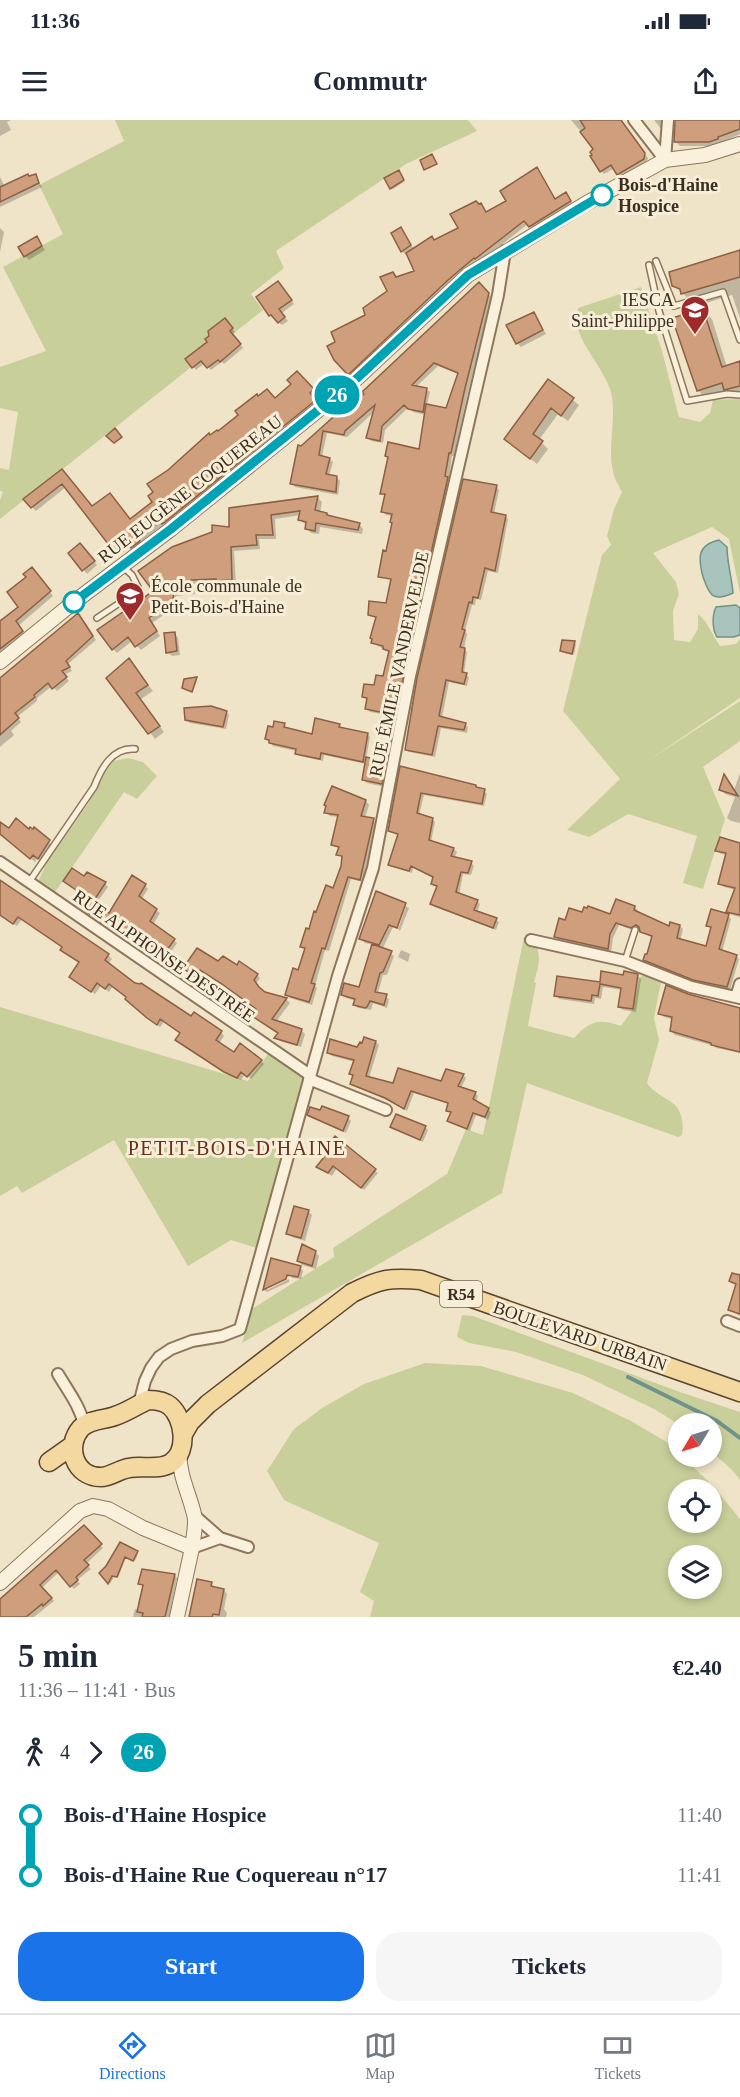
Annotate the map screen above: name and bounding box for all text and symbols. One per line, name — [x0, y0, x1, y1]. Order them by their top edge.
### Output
text: 11:36 — [30, 8, 80, 33]
icon: menu — [18, 65, 51, 98]
icon: share — [689, 65, 722, 98]
text: Commutr — [313, 66, 427, 96]
place label: Bois-d'Haine Hospice — [618, 175, 718, 216]
marker: Bois-d'Haine Hospice — [591, 184, 613, 206]
place label: IESCA Saint-Philippe — [571, 290, 674, 331]
school or university icon: IESCA Saint-Philippe — [679, 294, 711, 336]
line badge: 26 — [310, 376, 364, 414]
text: 26 — [327, 383, 348, 407]
street label: RUE EUGÈNE COQUEREAU — [93, 410, 286, 567]
street label: RUE ÉMILE VANDERVELDE — [364, 549, 433, 779]
place label: École communale de Petit-Bois-d'Haine — [151, 575, 302, 617]
school or university icon: École communale de Petit-Bois-d'Haine — [114, 580, 146, 622]
unlabelled marker — [63, 591, 85, 613]
street label: RUE ALPHONSE DESTRÉE — [69, 885, 259, 1026]
district label: PETIT-BOIS-D'HAINE — [128, 1137, 346, 1159]
road number: R54 — [440, 1281, 482, 1307]
street label: BOULEVARD URBAIN — [491, 1297, 669, 1375]
north arrow — [668, 1413, 722, 1467]
map controls — [668, 1413, 722, 1599]
button: locate — [668, 1479, 722, 1533]
button: layers — [668, 1545, 722, 1599]
text: 5 min — [18, 1638, 98, 1674]
text: €2.40 — [673, 1655, 722, 1680]
text: 11:36 – 11:41 · Bus — [18, 1679, 175, 1701]
icon: walk — [18, 1736, 51, 1769]
icon: forward — [79, 1736, 112, 1769]
text: 26 — [133, 1740, 154, 1764]
text: 4 — [60, 1741, 70, 1763]
text: Bois-d'Haine Hospice — [64, 1802, 266, 1827]
text: 11:40 — [677, 1804, 722, 1826]
text: Bois-d'Haine Rue Coquereau n°17 — [64, 1862, 387, 1887]
text: 11:41 — [677, 1864, 722, 1886]
button: Start — [18, 1932, 364, 2001]
button: Tickets — [376, 1932, 722, 2001]
tab: Directions — [99, 2029, 166, 2083]
tab: Map — [364, 2029, 397, 2083]
tab: Tickets — [595, 2029, 641, 2083]

